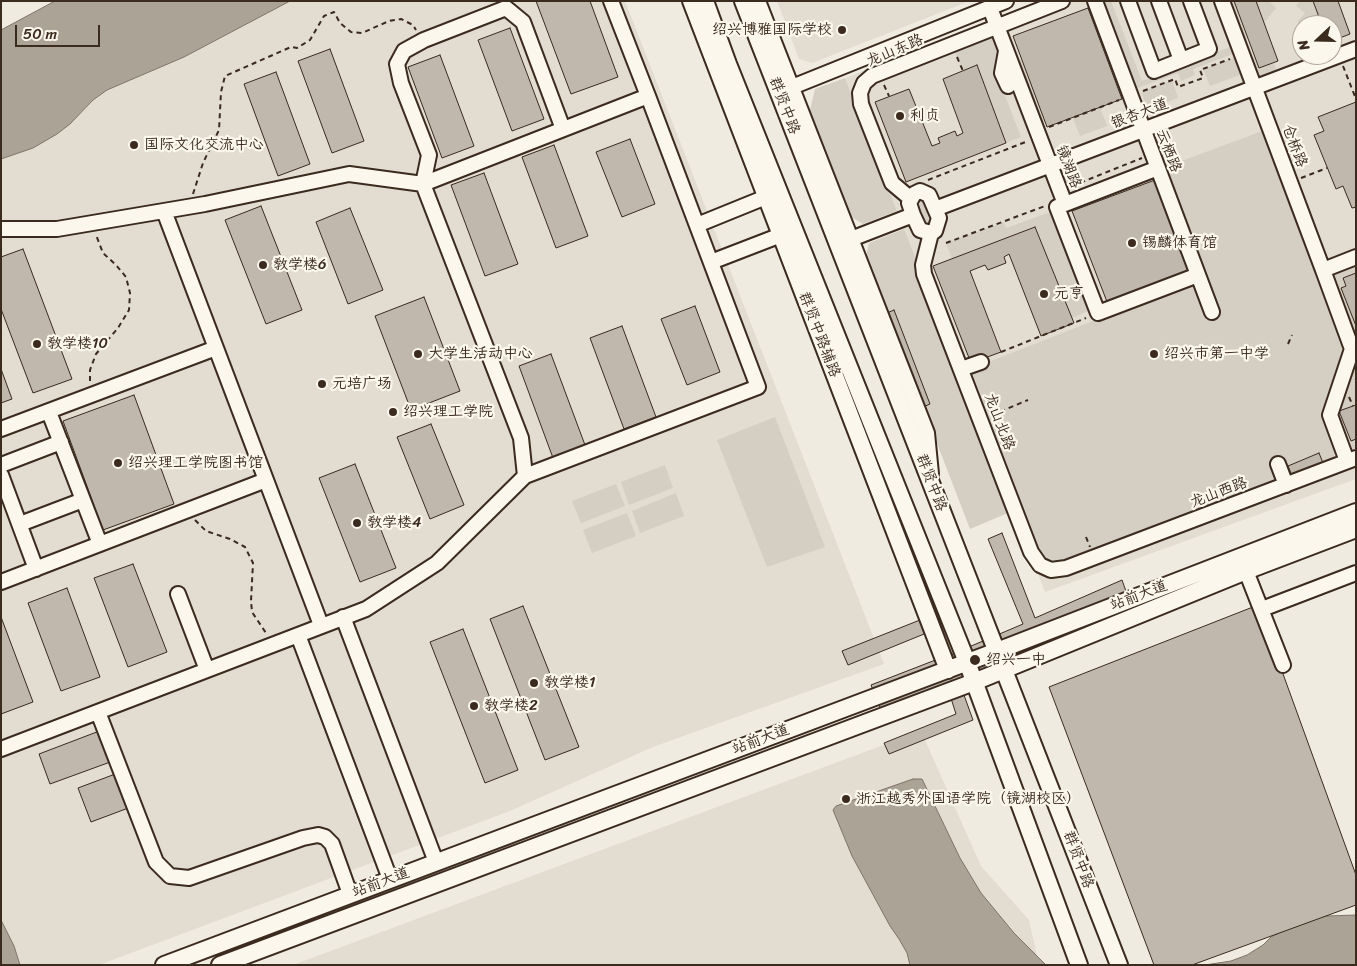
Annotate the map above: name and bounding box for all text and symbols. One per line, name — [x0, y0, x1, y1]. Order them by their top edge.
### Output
scale bar — [18, 15, 102, 47]
north arrow — [1292, 15, 1342, 65]
text: 50 m — [23, 21, 57, 47]
place label: 绍兴博雅国际学校 — [712, 21, 832, 39]
marker: 绍兴博雅国际学校 — [836, 24, 848, 36]
street label: 龙山东路 — [864, 31, 926, 71]
text: N — [1290, 36, 1317, 54]
street label: 群贤中路 — [765, 75, 803, 137]
street label: 银杏大道 — [1109, 95, 1171, 133]
place label: 利贞 — [910, 107, 940, 125]
marker: 利贞 — [894, 110, 906, 122]
street label: 仓桥路 — [1278, 122, 1310, 170]
street label: 云栖路 — [1152, 127, 1184, 175]
place label: 国际文化交流中心 — [144, 136, 264, 154]
marker: 国际文化交流中心 — [128, 139, 140, 151]
street label: 镜湖路 — [1052, 143, 1084, 191]
place label: 锡麟体育馆 — [1142, 234, 1217, 252]
marker: 锡麟体育馆 — [1126, 237, 1138, 249]
place label: 教学楼6 — [273, 256, 327, 274]
marker: 教学楼6 — [257, 259, 269, 271]
place label: 元亨 — [1054, 285, 1084, 303]
marker: 元亨 — [1038, 288, 1050, 300]
street label: 群贤中路辅路 — [794, 290, 844, 380]
place label: 教学楼10 — [47, 335, 108, 353]
marker: 教学楼10 — [31, 338, 43, 350]
place label: 大学生活动中心 — [428, 345, 533, 363]
place label: 绍兴市第一中学 — [1164, 345, 1269, 363]
marker: 大学生活动中心 — [412, 348, 424, 360]
marker: 绍兴市第一中学 — [1148, 348, 1160, 360]
place label: 元培广场 — [332, 375, 392, 393]
marker: 元培广场 — [316, 378, 328, 390]
street label: 龙山北路 — [980, 391, 1018, 453]
place label: 绍兴理工学院 — [403, 403, 493, 421]
marker: 绍兴理工学院 — [387, 406, 399, 418]
street label: 群贤中路 — [912, 452, 950, 514]
place label: 绍兴理工学院图书馆 — [128, 454, 263, 472]
marker: 绍兴理工学院图书馆 — [112, 457, 124, 469]
street label: 龙山西路 — [1188, 474, 1250, 512]
place label: 教学楼4 — [367, 514, 421, 532]
marker: 教学楼4 — [351, 517, 363, 529]
street label: 站前大道 — [1108, 577, 1170, 615]
place label: 绍兴一中 — [986, 651, 1046, 669]
marker: 绍兴一中 — [968, 653, 982, 667]
place label: 教学楼1 — [544, 674, 595, 692]
marker: 教学楼1 — [528, 677, 540, 689]
place label: 教学楼2 — [484, 697, 538, 715]
marker: 教学楼2 — [468, 700, 480, 712]
street label: 站前大道 — [730, 721, 792, 759]
place label: 浙江越秀外国语学院（镜湖校区） — [856, 790, 1081, 808]
marker: 浙江越秀外国语学院（镜湖校区） — [840, 793, 852, 805]
street label: 群贤中路 — [1059, 829, 1097, 891]
street label: 站前大道 — [350, 864, 412, 902]

